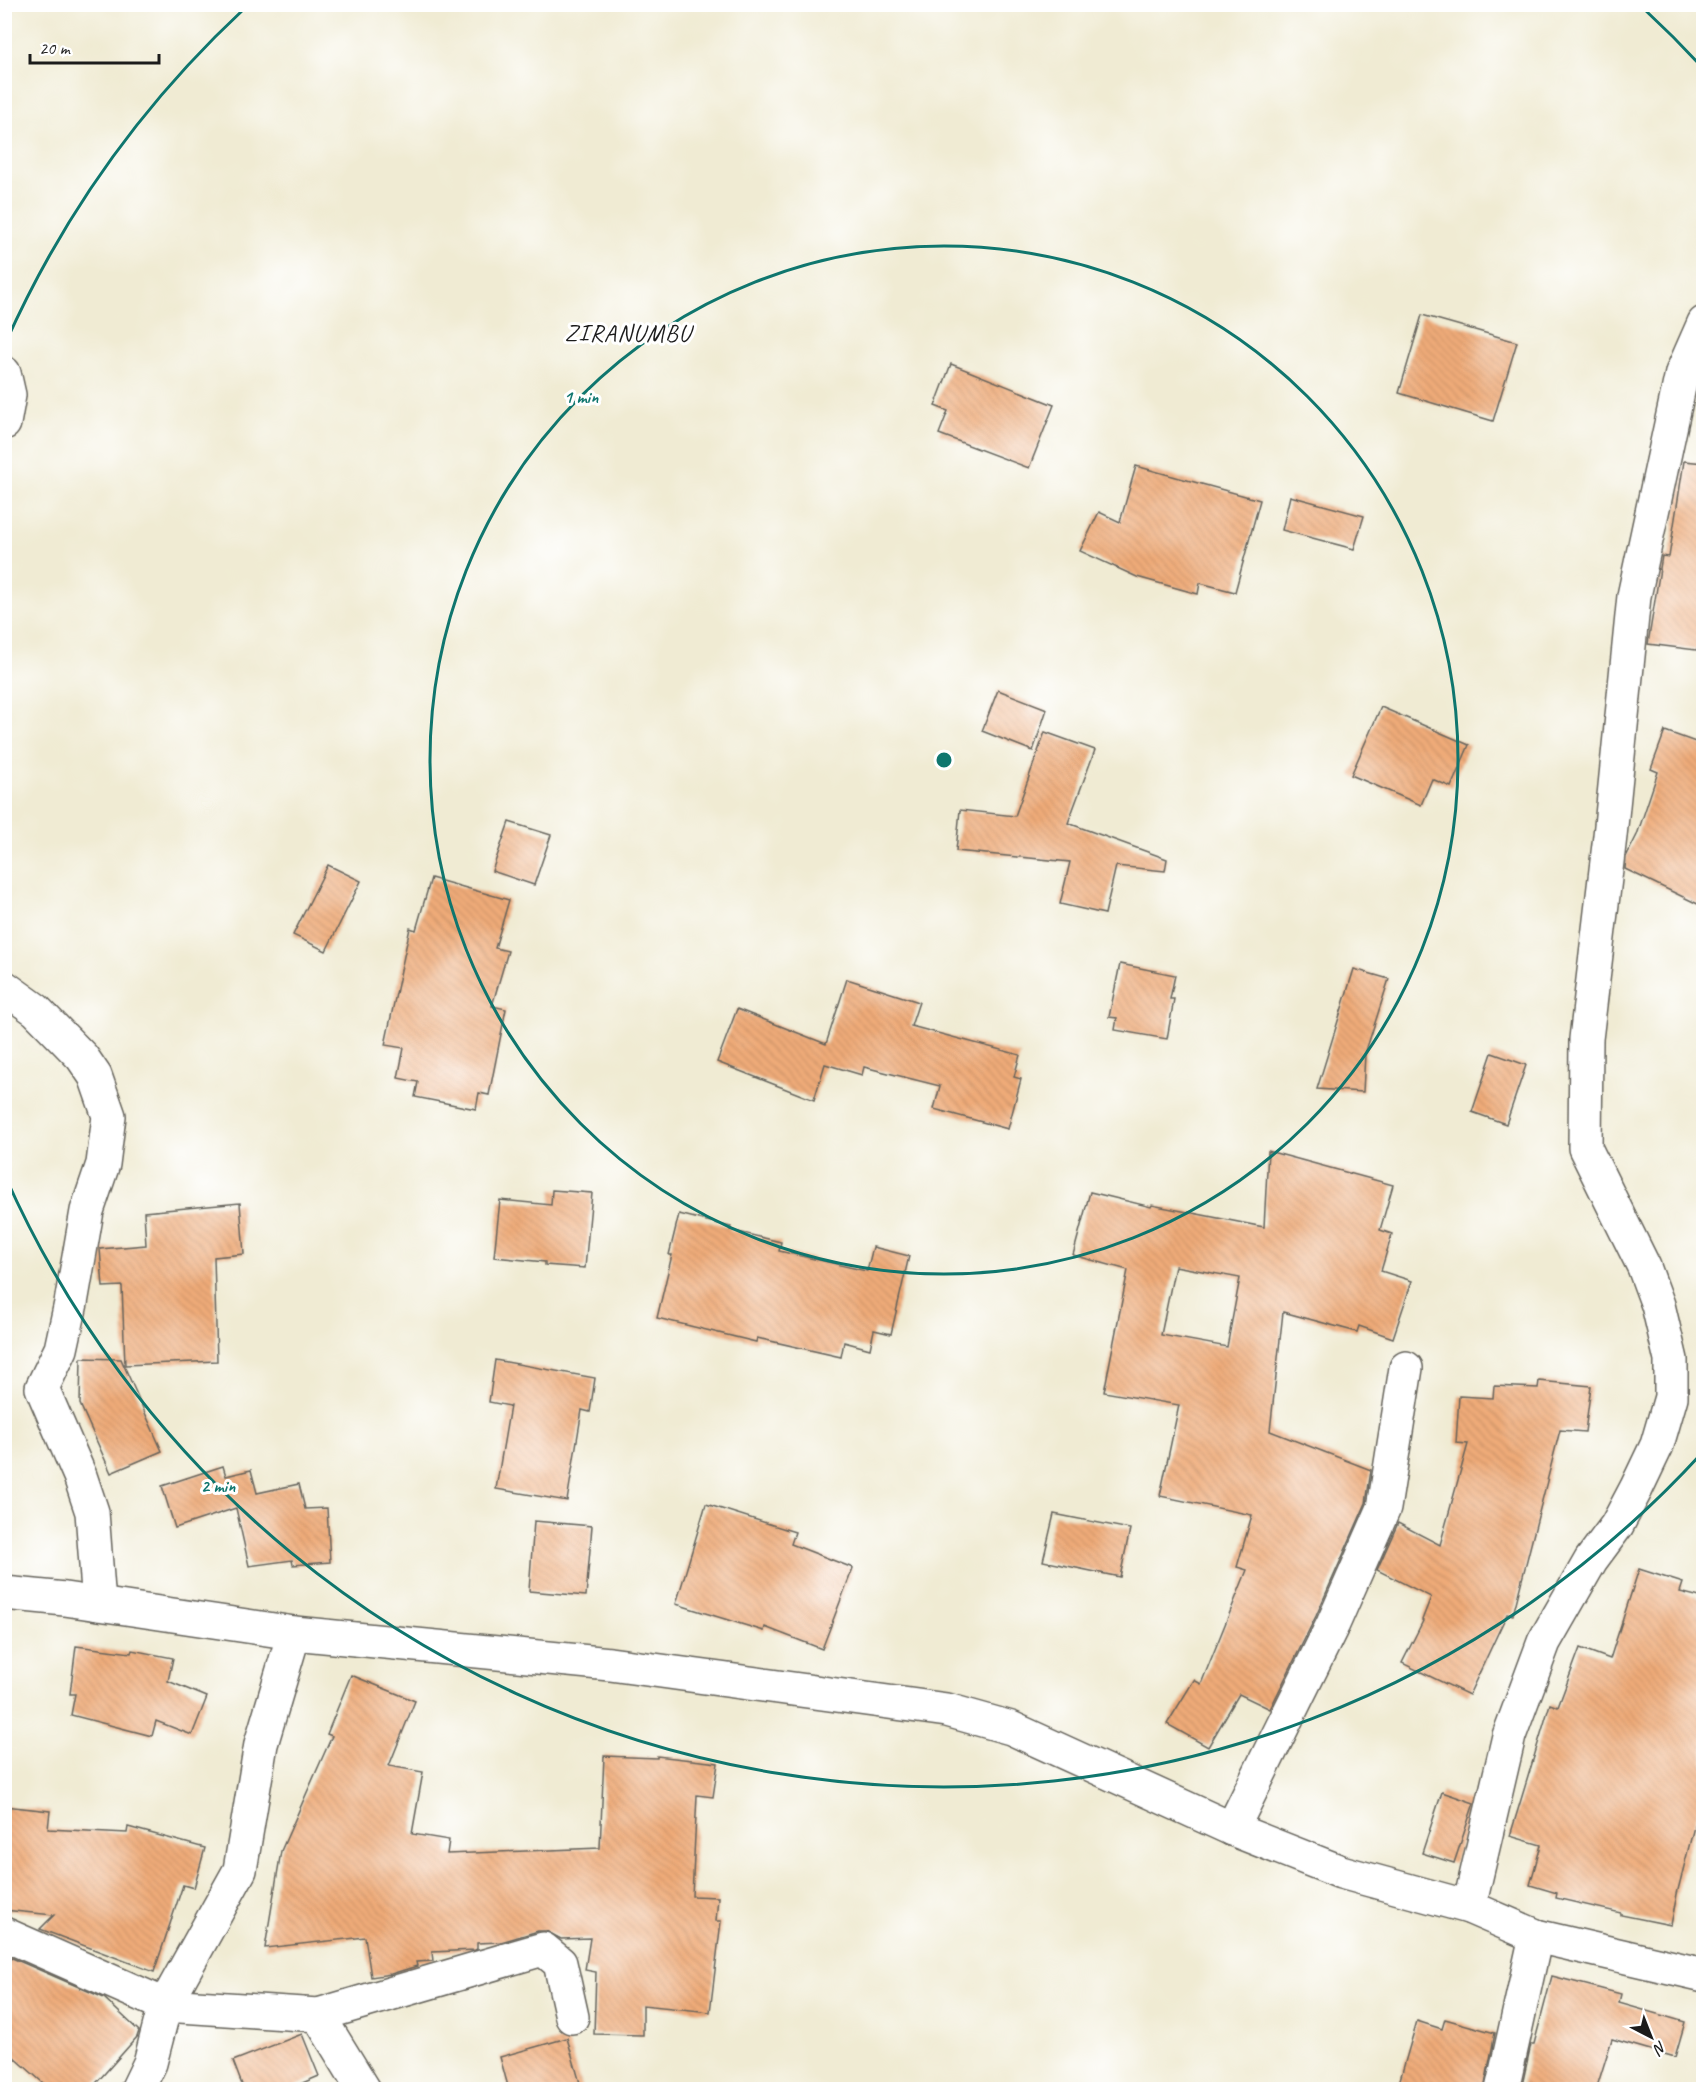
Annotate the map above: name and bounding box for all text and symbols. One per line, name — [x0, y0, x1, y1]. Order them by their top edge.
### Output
scale bar — [30, 27, 159, 65]
text: 20 m — [39, 37, 72, 59]
district label: ZIRANUMBU — [565, 318, 694, 348]
text: 1 min — [564, 386, 599, 408]
centre of rings — [934, 750, 954, 770]
text: 2 min — [201, 1475, 236, 1497]
north arrow — [1621, 2007, 1681, 2067]
text: N — [1648, 2037, 1671, 2060]

